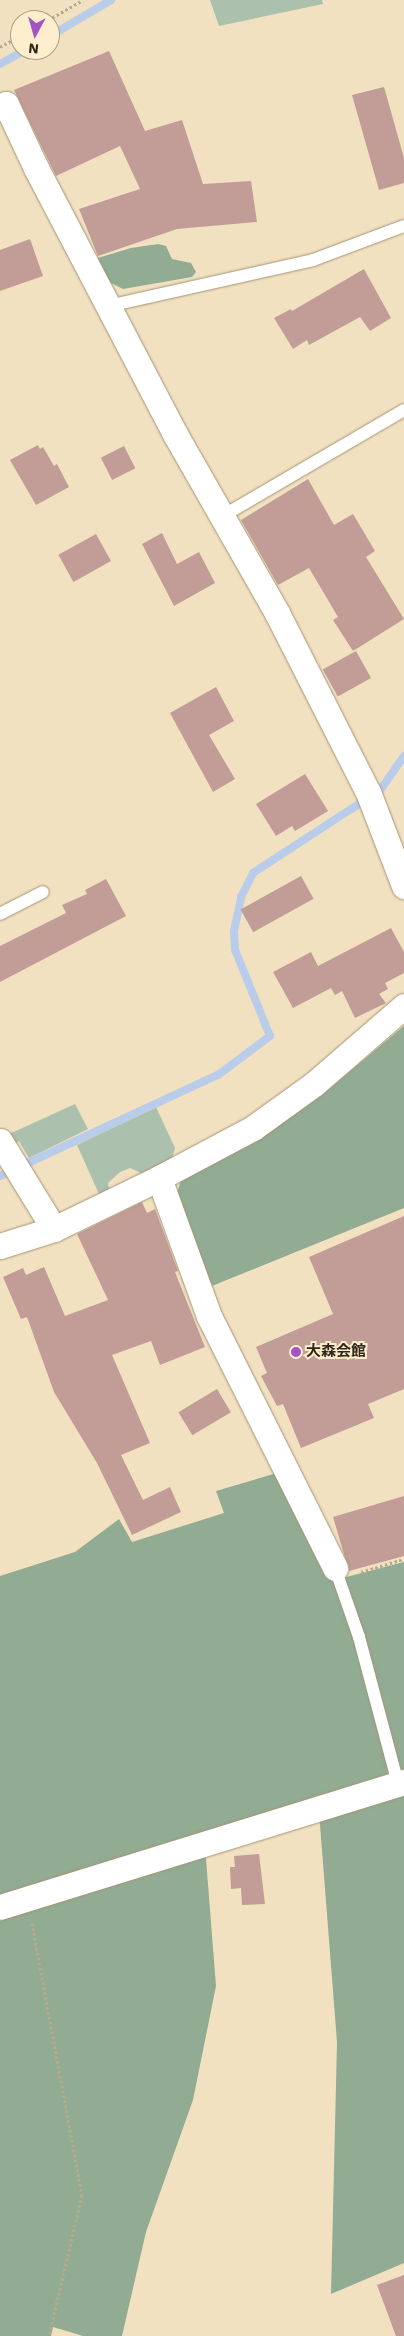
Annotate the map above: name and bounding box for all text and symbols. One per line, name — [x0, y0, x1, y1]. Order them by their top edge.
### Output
north arrow — [10, 10, 60, 60]
text: N — [28, 40, 40, 57]
place label: 大森会館 — [306, 1343, 366, 1361]
marker: 大森会館 — [290, 1346, 302, 1358]

